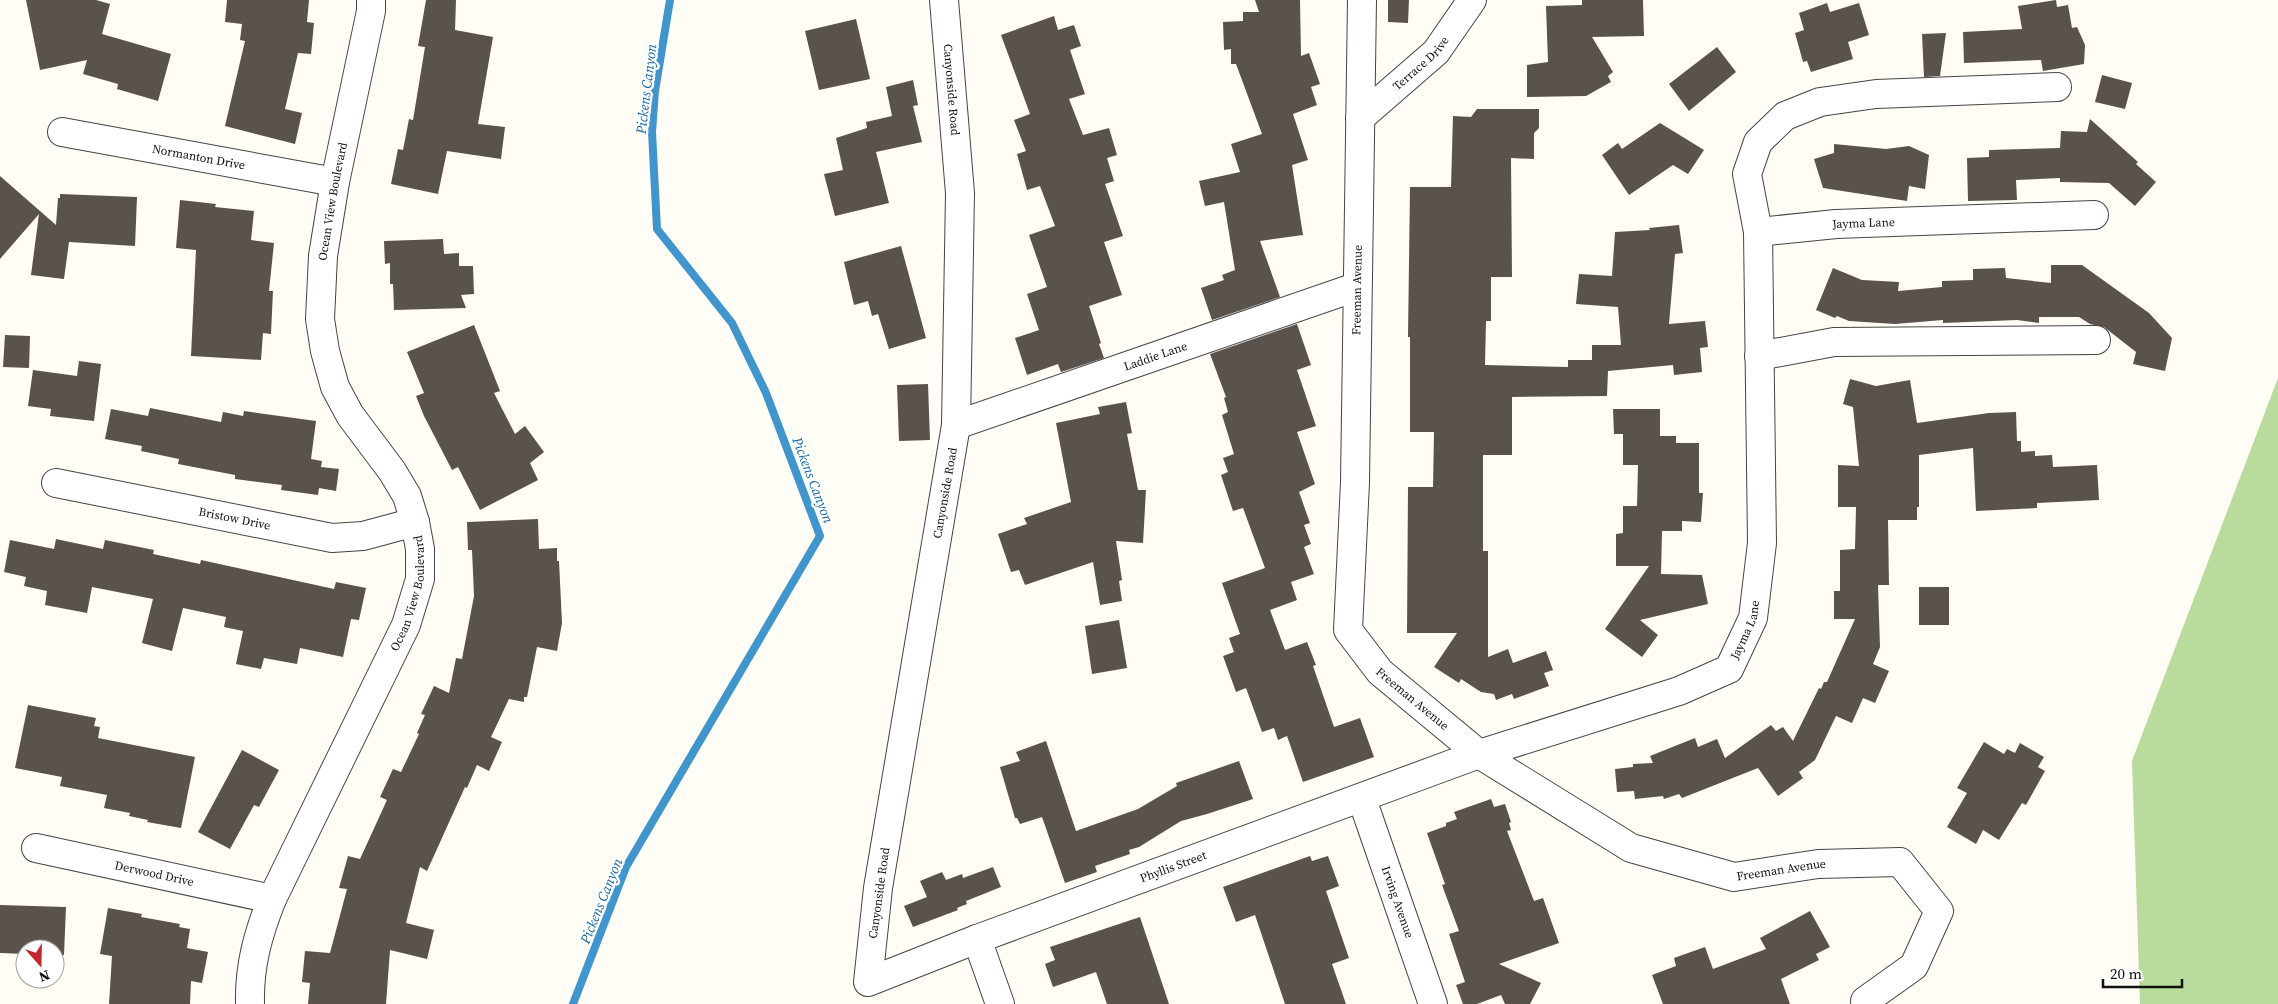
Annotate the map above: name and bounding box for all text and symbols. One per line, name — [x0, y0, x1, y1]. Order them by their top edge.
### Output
street label: Terrace Drive — [1389, 33, 1453, 94]
water label: Pickens Canyon — [630, 43, 661, 136]
street label: Canyonside Road — [940, 43, 963, 136]
street label: Normanton Drive — [151, 141, 246, 173]
street label: Ocean View Boulevard — [315, 141, 351, 261]
street label: Jayma Lane — [1830, 214, 1895, 232]
street label: Freeman Avenue — [1348, 245, 1366, 335]
street label: Laddie Lane — [1122, 338, 1189, 375]
water label: Pickens Canyon — [787, 433, 839, 526]
street label: Canyonside Road — [929, 446, 961, 540]
street label: Bristow Drive — [197, 504, 272, 534]
street label: Ocean View Boulevard — [387, 534, 428, 654]
street label: Jayma Lane — [1726, 599, 1763, 663]
street label: Freeman Avenue — [1372, 664, 1452, 734]
street label: Canyonside Road — [865, 846, 893, 940]
street label: Phyllis Street — [1138, 847, 1209, 886]
water label: Pickens Canyon — [574, 855, 627, 948]
street label: Freeman Avenue — [1735, 856, 1826, 885]
street label: Derwood Drive — [113, 857, 195, 890]
street label: Irving Avenue — [1378, 864, 1418, 940]
north arrow — [15, 939, 65, 989]
scale bar — [2103, 956, 2182, 988]
text: 20 m — [2110, 963, 2142, 984]
text: N — [36, 965, 53, 987]

